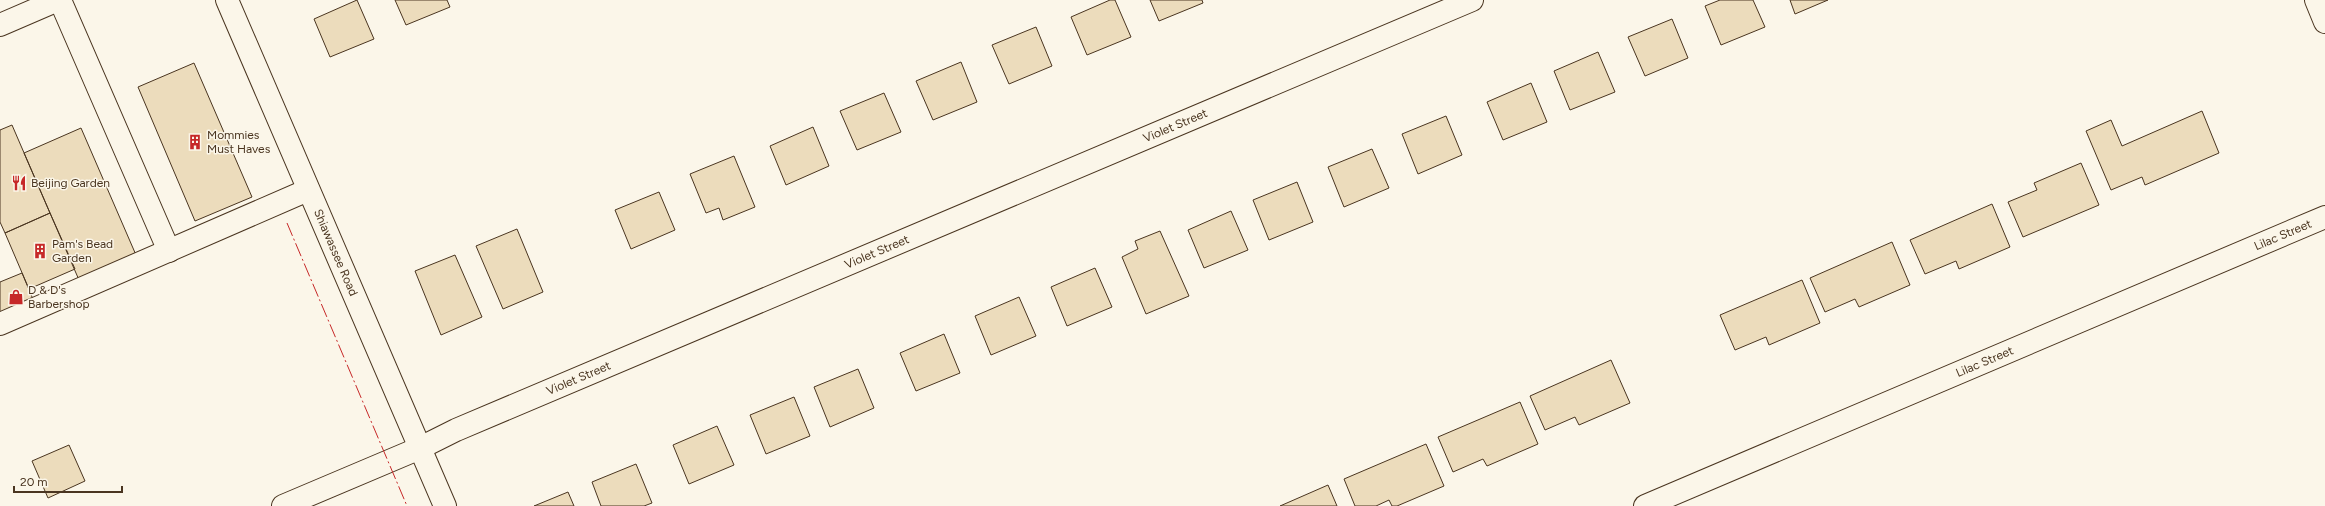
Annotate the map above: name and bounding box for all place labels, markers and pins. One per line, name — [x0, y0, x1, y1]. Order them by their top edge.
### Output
place label: Mommies Must Haves — [207, 128, 271, 156]
building icon: Mommies Must Haves — [186, 133, 204, 151]
restaurant icon: Beijing Garden — [10, 174, 28, 192]
place label: Beijing Garden — [31, 176, 110, 190]
place label: Pam's Bead Garden — [52, 237, 113, 265]
building icon: Pam's Bead Garden — [31, 242, 49, 260]
place label: D & D's Barbershop — [28, 283, 90, 311]
shop icon: D & D's Barbershop — [7, 288, 25, 306]

